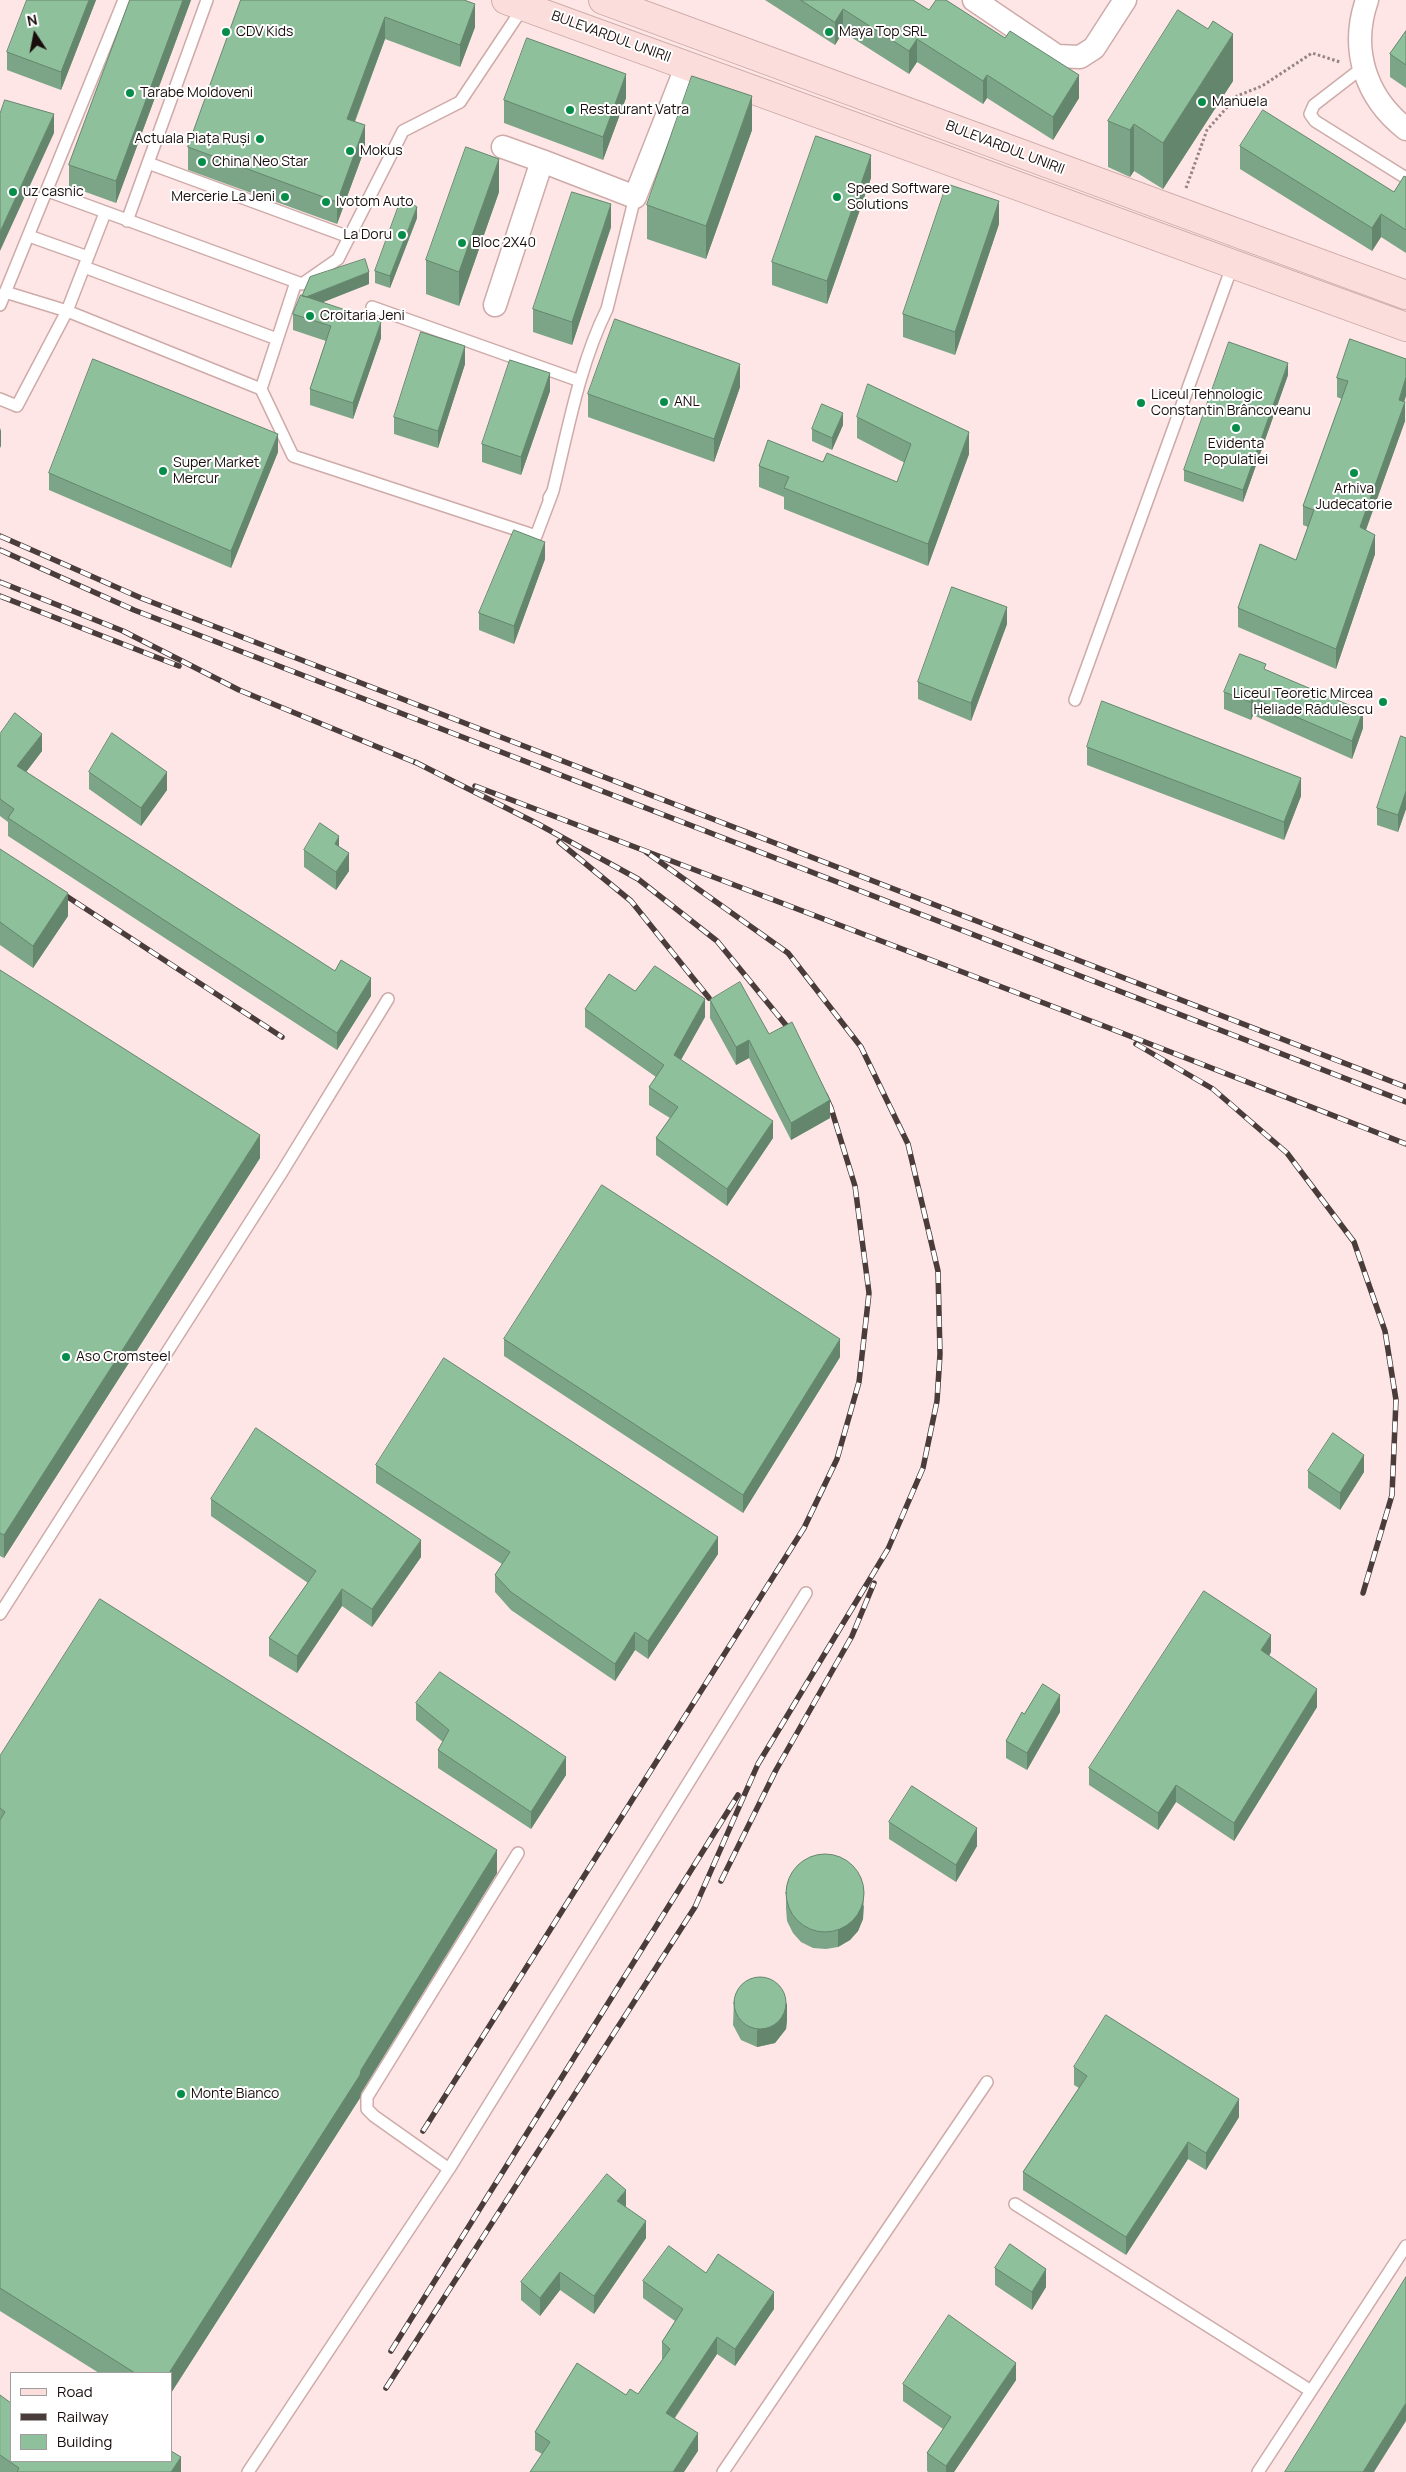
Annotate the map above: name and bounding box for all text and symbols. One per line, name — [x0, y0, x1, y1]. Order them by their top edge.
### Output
street label: BULEVARDUL UNIRII — [549, 8, 673, 66]
text: N — [25, 9, 39, 30]
north arrow — [10, 10, 60, 60]
place label: CDV Kids — [236, 24, 293, 40]
place label: Maya Top SRL — [839, 24, 927, 40]
marker: CDV Kids — [220, 26, 232, 38]
marker: Maya Top SRL — [823, 26, 835, 38]
place label: Tarabe Moldoveni — [140, 85, 253, 101]
marker: Tarabe Moldoveni — [124, 87, 136, 99]
place label: Manuela — [1212, 94, 1267, 110]
marker: Manuela — [1196, 96, 1208, 108]
place label: Restaurant Vatra — [580, 102, 689, 118]
marker: Restaurant Vatra — [564, 104, 576, 116]
street label: BULEVARDUL UNIRII — [943, 118, 1067, 178]
place label: Actuala Piața Ruși — [134, 131, 250, 147]
marker: Actuala Piața Ruși — [254, 133, 266, 145]
place label: Mokus — [360, 143, 403, 159]
marker: Mokus — [344, 145, 356, 157]
place label: China Neo Star — [212, 154, 308, 170]
marker: China Neo Star — [196, 156, 208, 168]
place label: Speed Software Solutions — [847, 181, 950, 213]
place label: uz casnic — [23, 184, 84, 200]
marker: uz casnic — [7, 186, 19, 198]
place label: Mercerie La Jeni — [171, 189, 275, 205]
marker: Mercerie La Jeni — [279, 191, 291, 203]
marker: Speed Software Solutions — [831, 191, 843, 203]
place label: Ivotom Auto — [336, 194, 413, 210]
marker: Ivotom Auto — [320, 196, 332, 208]
place label: La Doru — [343, 227, 392, 243]
marker: La Doru — [396, 229, 408, 241]
place label: Bloc 2X40 — [472, 235, 536, 251]
marker: Bloc 2X40 — [456, 237, 468, 249]
place label: Croitaria Jeni — [320, 308, 405, 324]
marker: Croitaria Jeni — [304, 310, 316, 322]
place label: Liceul Tehnologic Constantin Brâncoveanu — [1151, 387, 1311, 420]
place label: ANL — [674, 394, 700, 410]
marker: ANL — [658, 396, 670, 408]
marker: Liceul Tehnologic Constantin Brâncoveanu — [1135, 397, 1147, 409]
marker: Evidenta Populatiei — [1230, 422, 1242, 434]
place label: Evidenta Populatiei — [1204, 436, 1268, 468]
place label: Super Market Mercur — [173, 455, 259, 488]
marker: Super Market Mercur — [157, 465, 169, 477]
marker: Arhiva Judecatorie — [1348, 467, 1360, 479]
place label: Arhiva Judecatorie — [1316, 481, 1392, 514]
place label: Liceul Teoretic Mircea Heliade Rădulescu — [1233, 686, 1373, 719]
marker: Liceul Teoretic Mircea Heliade Rădulescu — [1377, 696, 1389, 708]
place label: Aso Cromsteel — [76, 1349, 171, 1365]
marker: Aso Cromsteel — [60, 1351, 72, 1363]
place label: Monte Bianco — [191, 2086, 279, 2102]
marker: Monte Bianco — [175, 2088, 187, 2100]
legend — [10, 2372, 172, 2462]
text: Road — [57, 2381, 93, 2402]
text: Railway — [57, 2406, 109, 2427]
text: Building — [57, 2431, 112, 2452]

